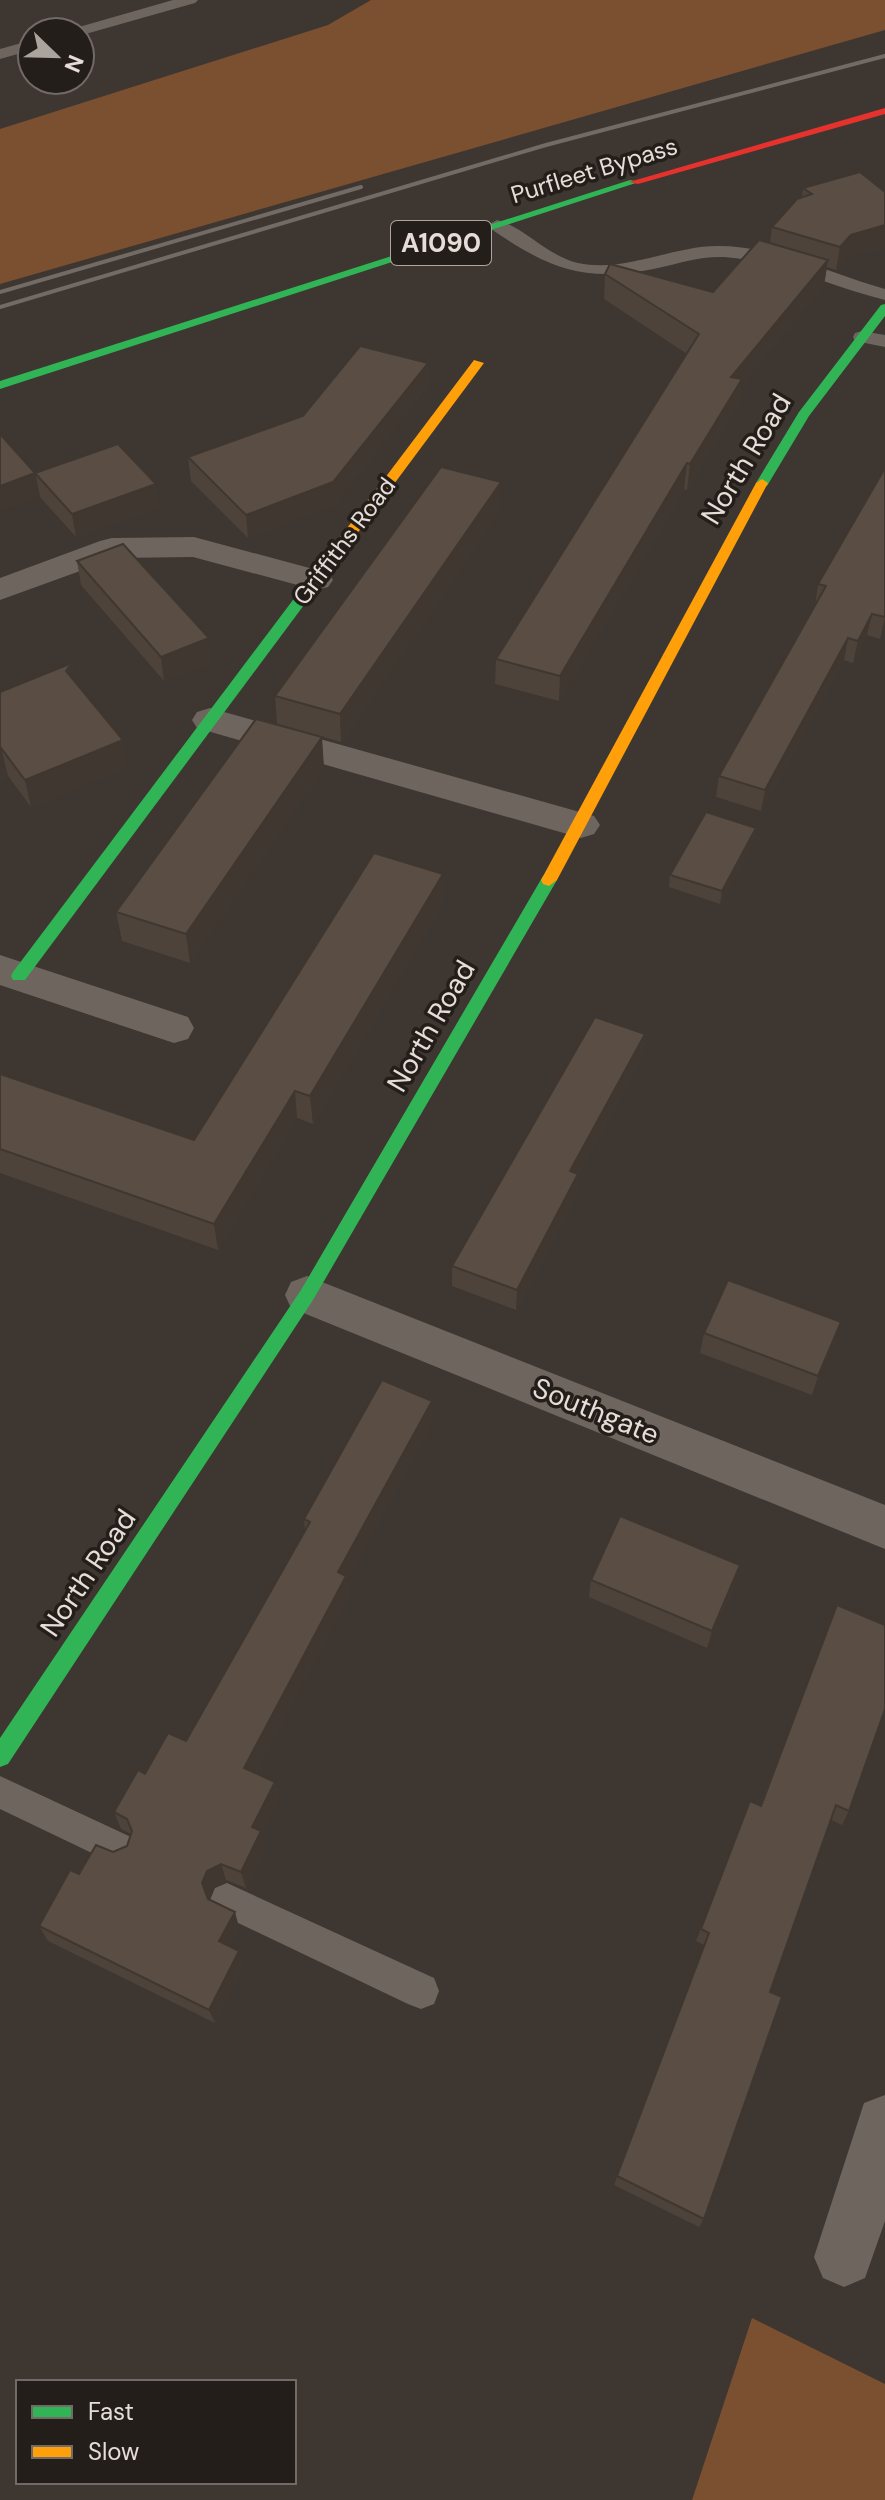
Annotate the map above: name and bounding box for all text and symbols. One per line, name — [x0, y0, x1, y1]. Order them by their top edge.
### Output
north arrow — [16, 16, 96, 96]
text: N — [57, 51, 90, 77]
street label: Purfleet Bypass — [507, 130, 681, 210]
road number: A1090 — [391, 221, 491, 265]
street label: North Road — [693, 387, 799, 531]
street label: Griffiths Road — [286, 471, 402, 611]
street label: North Road — [378, 954, 484, 1098]
street label: Southgate — [527, 1369, 665, 1453]
street label: North Road — [32, 1502, 144, 1644]
legend — [16, 2380, 296, 2484]
text: Fast — [88, 2396, 134, 2427]
text: Slow — [88, 2436, 139, 2467]

